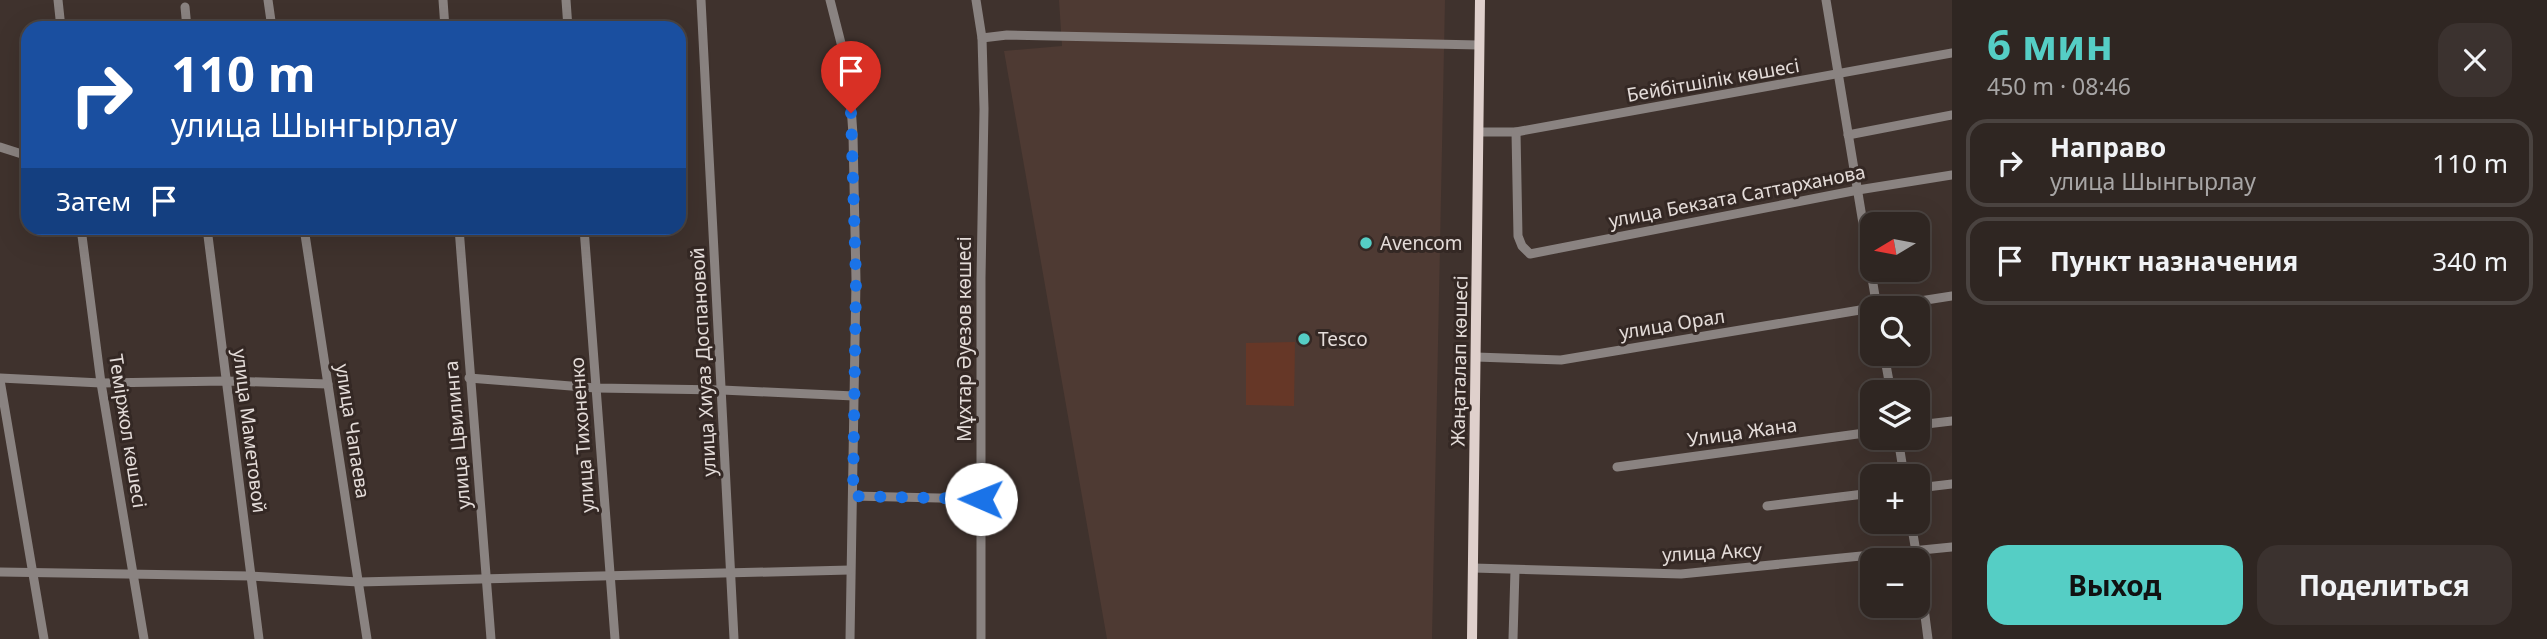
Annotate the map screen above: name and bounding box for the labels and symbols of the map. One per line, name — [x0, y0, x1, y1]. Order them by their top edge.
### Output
pin — [821, 41, 881, 113]
street label: Бейбітшілік көшесі — [1625, 52, 1801, 108]
street label: улица Бекзата Саттарханова — [1606, 158, 1868, 234]
north arrow — [1860, 212, 1930, 282]
place label: Avencom — [1380, 230, 1463, 256]
marker: Avencom — [1358, 235, 1374, 251]
street label: Мұхтар Әуезов көшесі — [951, 236, 977, 442]
street label: улица Хиуаз Доспановой — [684, 247, 722, 477]
street label: Жаңаталап көшесі — [1445, 275, 1473, 447]
street label: улица Орал — [1617, 303, 1727, 345]
place label: Tesco — [1318, 326, 1368, 352]
marker: Tesco — [1296, 331, 1312, 347]
street label: улица Маметовой — [227, 347, 273, 515]
street label: Теміржол көшесі — [103, 352, 153, 510]
street label: улица Тихоненко — [564, 356, 600, 514]
street label: улица Цвилинга — [438, 360, 476, 510]
street label: улица Чапаева — [330, 362, 376, 500]
street label: Улица Жана — [1685, 411, 1799, 453]
position arrow — [944, 462, 1018, 536]
street label: улица Аксу — [1662, 536, 1763, 568]

